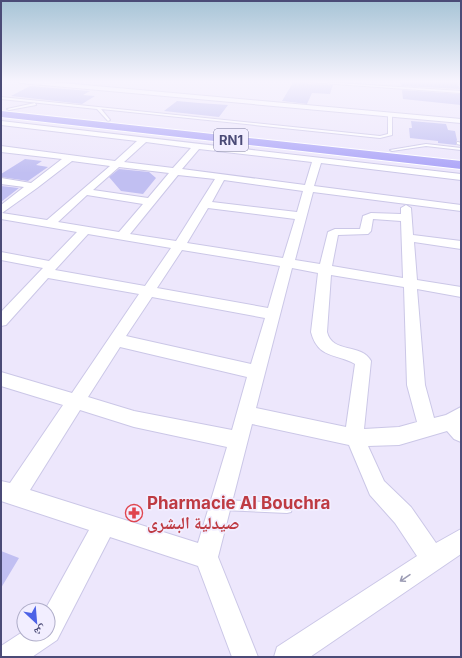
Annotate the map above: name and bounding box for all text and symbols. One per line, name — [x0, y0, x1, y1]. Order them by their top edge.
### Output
road number: RN1 — [214, 129, 248, 151]
place label: Pharmacie Al Bouchra صيدلية البشرى — [147, 493, 330, 534]
pharmacy icon: Pharmacie Al Bouchra صيدلية البشرى — [124, 503, 144, 523]
one-way arrow — [400, 573, 411, 582]
north arrow — [16, 602, 56, 642]
text: ش — [31, 621, 49, 640]

